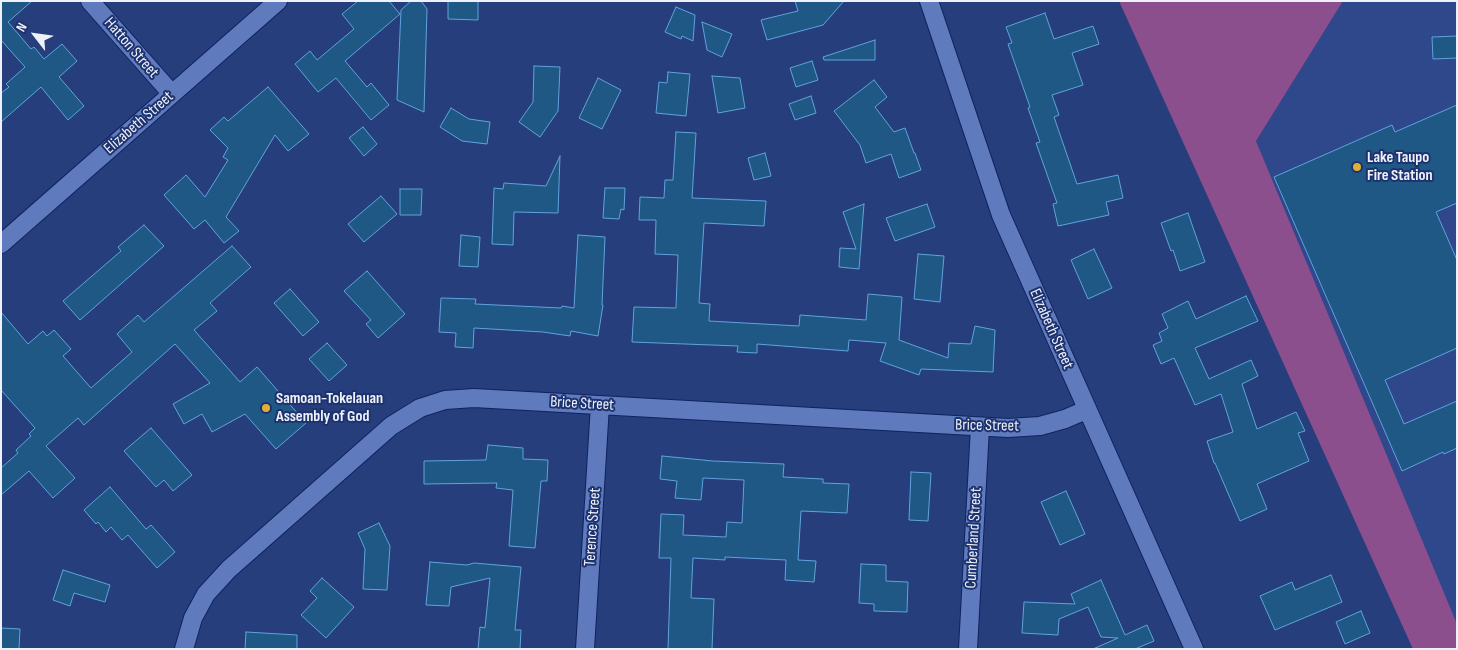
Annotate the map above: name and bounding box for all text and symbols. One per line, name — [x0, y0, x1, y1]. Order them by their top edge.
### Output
north arrow — [10, 10, 60, 60]
street label: Hatton Street — [100, 14, 162, 82]
text: N — [12, 20, 31, 35]
street label: Elizabeth Street — [100, 88, 178, 158]
place label: Lake Taupo Fire Station — [1367, 148, 1433, 186]
marker: Lake Taupo Fire Station — [1351, 161, 1363, 173]
street label: Elizabeth Street — [1025, 286, 1077, 372]
place label: Samoan-Tokelauan Assembly of God — [276, 389, 383, 427]
street label: Brice Street — [550, 393, 614, 415]
marker: Samoan-Tokelauan Assembly of God — [260, 402, 272, 414]
street label: Brice Street — [955, 416, 1019, 436]
street label: Terence Street — [581, 487, 605, 567]
street label: Cumberland Street — [962, 487, 986, 589]

